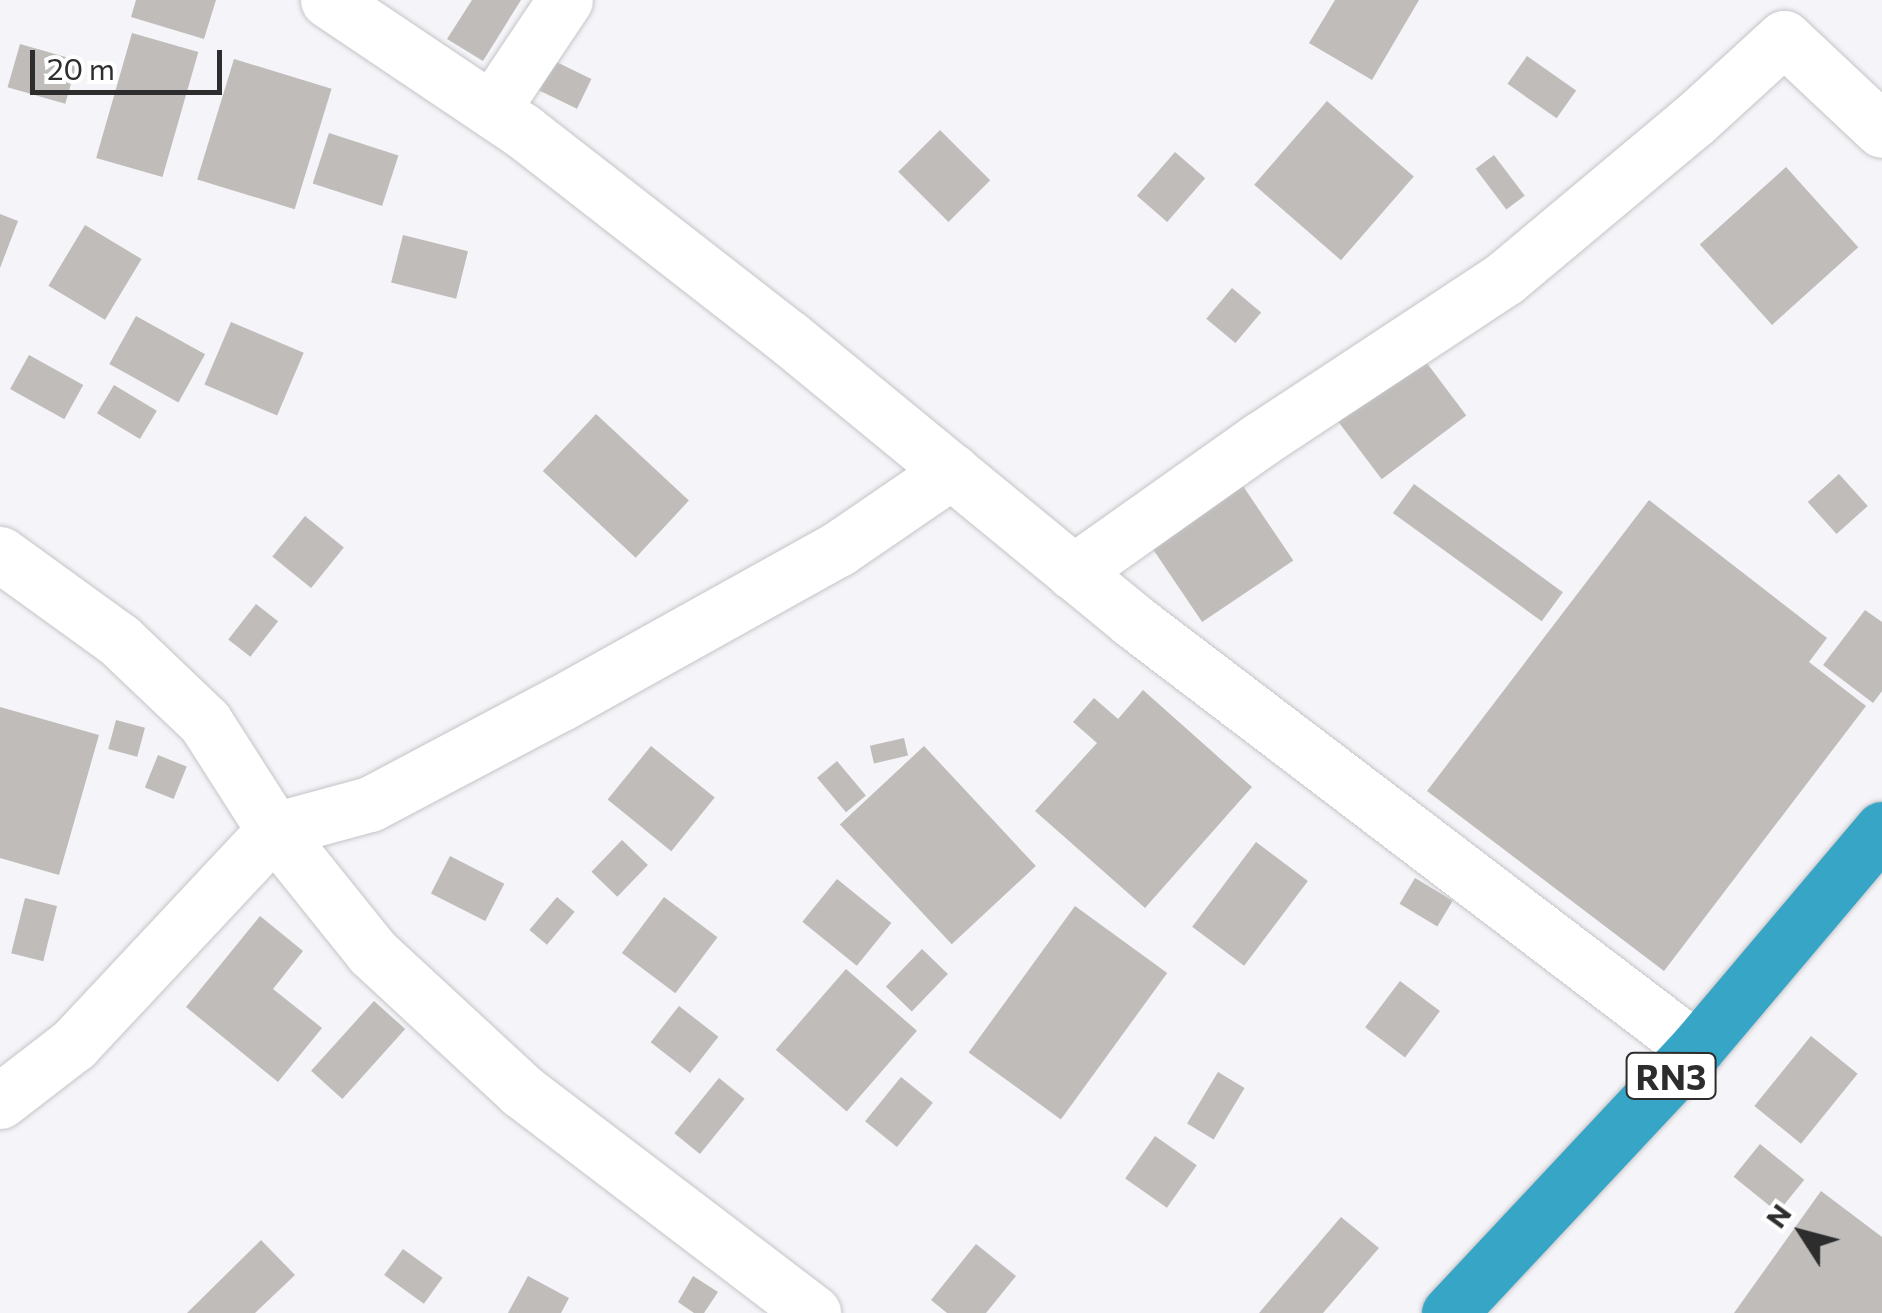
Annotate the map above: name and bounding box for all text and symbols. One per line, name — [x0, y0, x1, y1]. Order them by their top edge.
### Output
scale bar — [35, 30, 228, 92]
text: 20 m — [47, 49, 115, 86]
road number: RN3 — [1624, 1046, 1718, 1106]
north arrow — [1752, 1183, 1852, 1283]
text: N — [1758, 1197, 1798, 1234]

